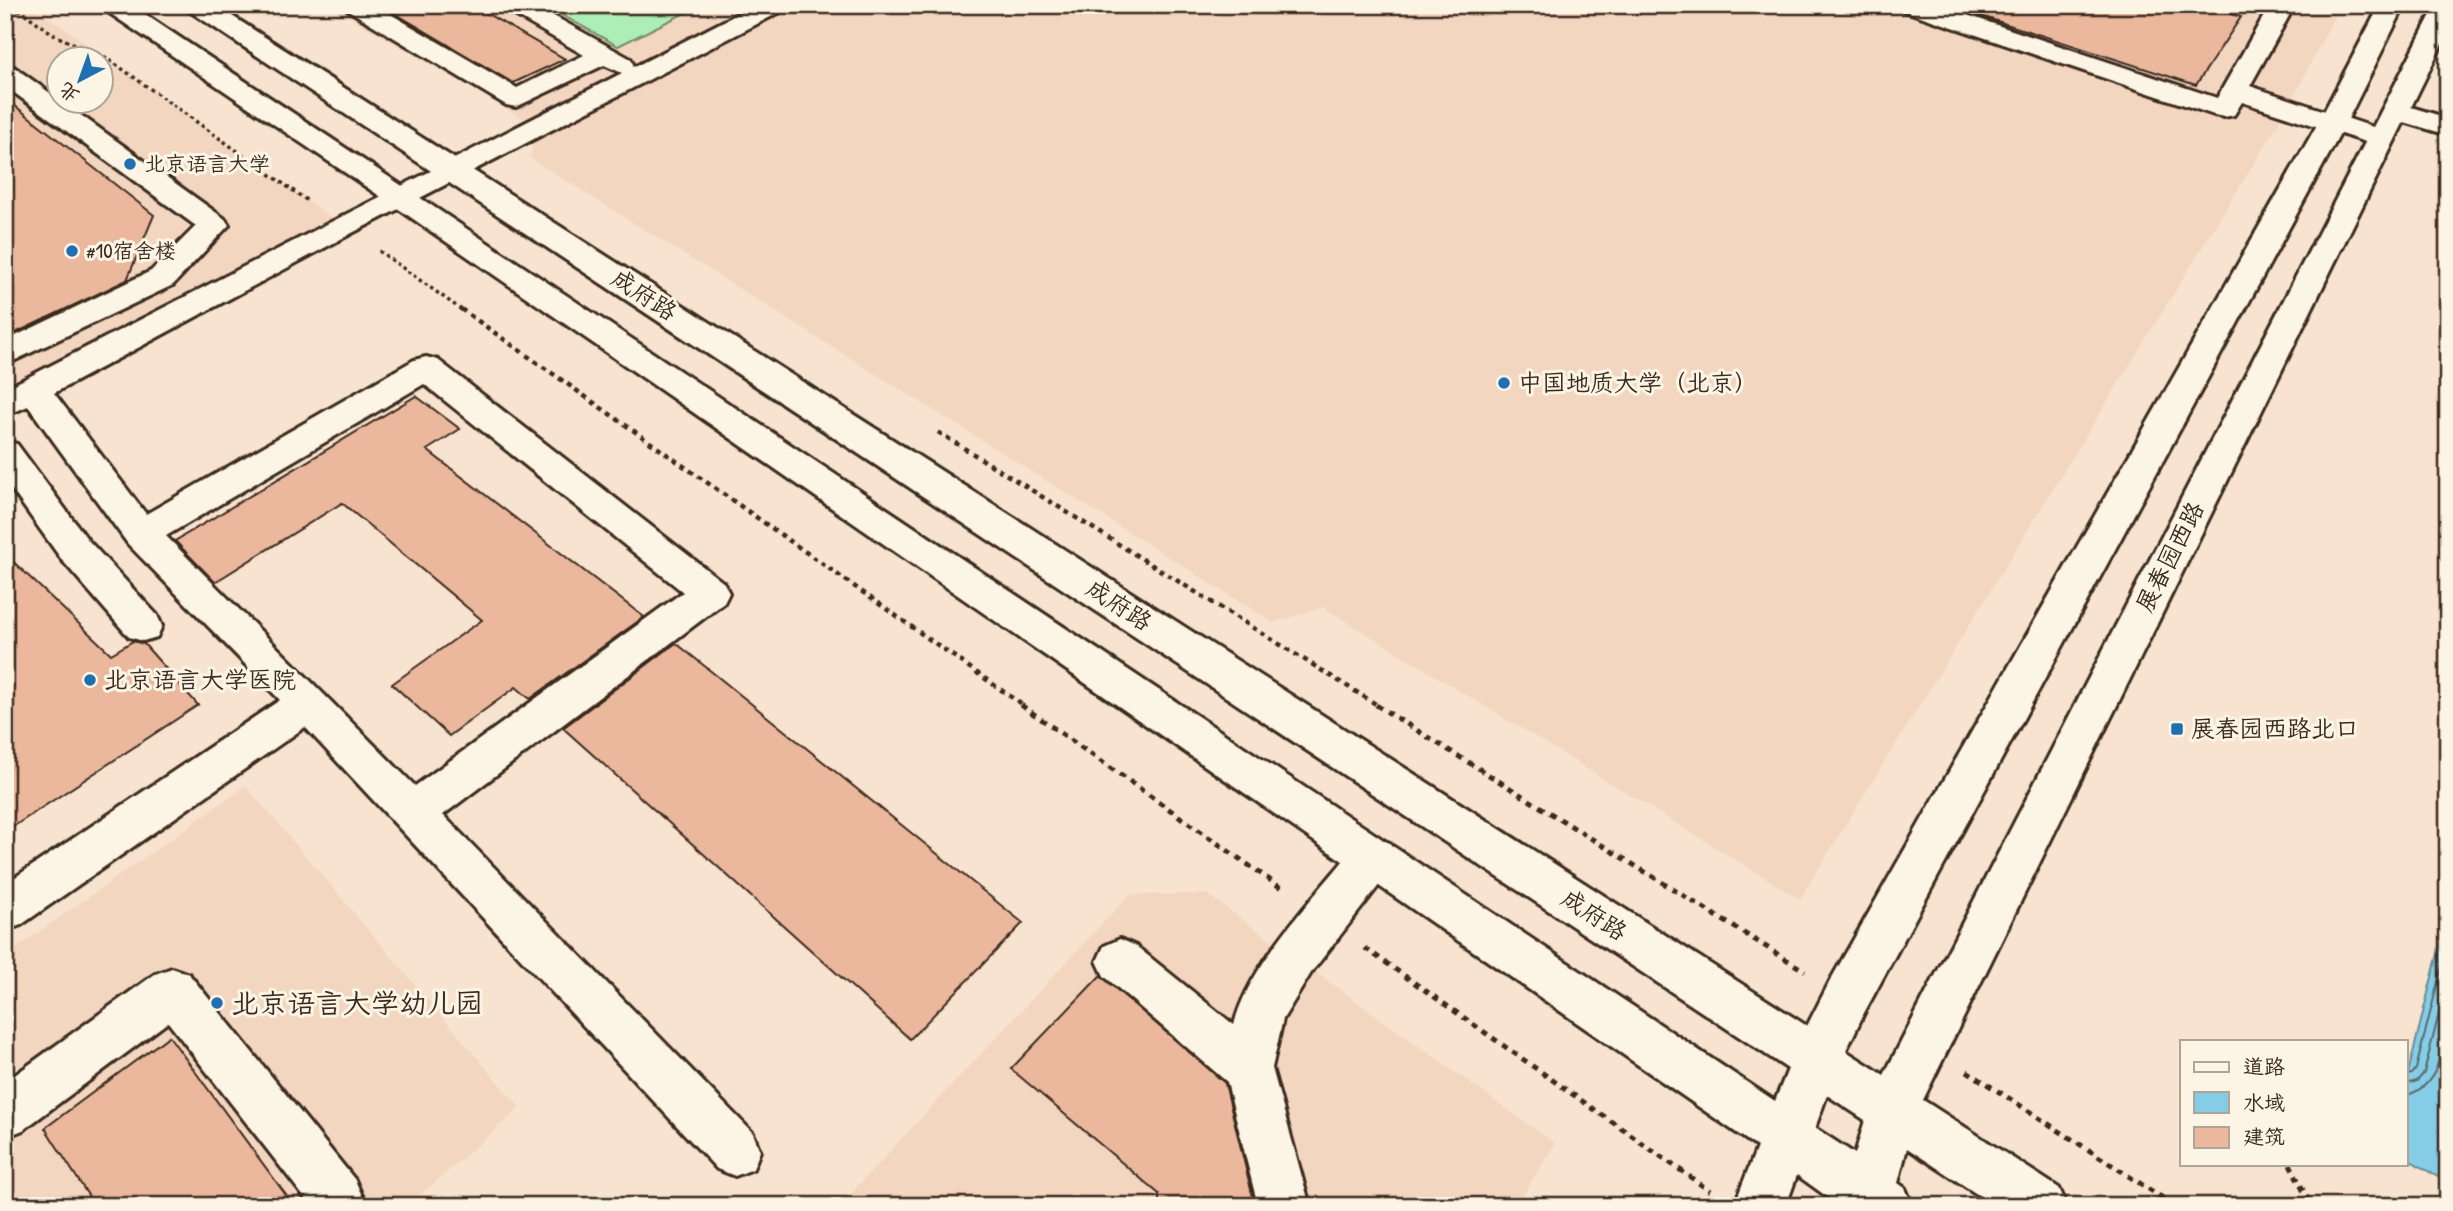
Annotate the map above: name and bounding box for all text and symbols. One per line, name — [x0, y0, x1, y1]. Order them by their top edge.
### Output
north arrow — [46, 46, 116, 116]
text: 北 — [53, 77, 85, 109]
place label: 北京语言大学 — [144, 149, 270, 178]
marker: 北京语言大学 — [122, 156, 138, 172]
place label: #10宿舍楼 — [86, 236, 176, 265]
marker: #10宿舍楼 — [64, 243, 80, 259]
street label: 成府路 — [606, 261, 683, 327]
place label: 中国地质大学（北京） — [1518, 366, 1758, 398]
marker: 中国地质大学（北京） — [1496, 375, 1512, 391]
street label: 展春园西路 — [2128, 496, 2211, 617]
street label: 成府路 — [1081, 571, 1158, 637]
place label: 北京语言大学医院 — [104, 663, 296, 695]
marker: 北京语言大学医院 — [82, 672, 98, 688]
place label: 展春园西路北口 — [2191, 712, 2359, 744]
marker: 展春园西路北口 — [2169, 721, 2185, 737]
street label: 成府路 — [1556, 881, 1633, 947]
place label: 北京语言大学幼儿园 — [231, 984, 483, 1022]
marker: 北京语言大学幼儿园 — [209, 995, 225, 1011]
legend — [2180, 1040, 2408, 1166]
text: 道路 — [2243, 1052, 2285, 1081]
text: 水域 — [2243, 1088, 2285, 1117]
text: 建筑 — [2243, 1122, 2285, 1151]

